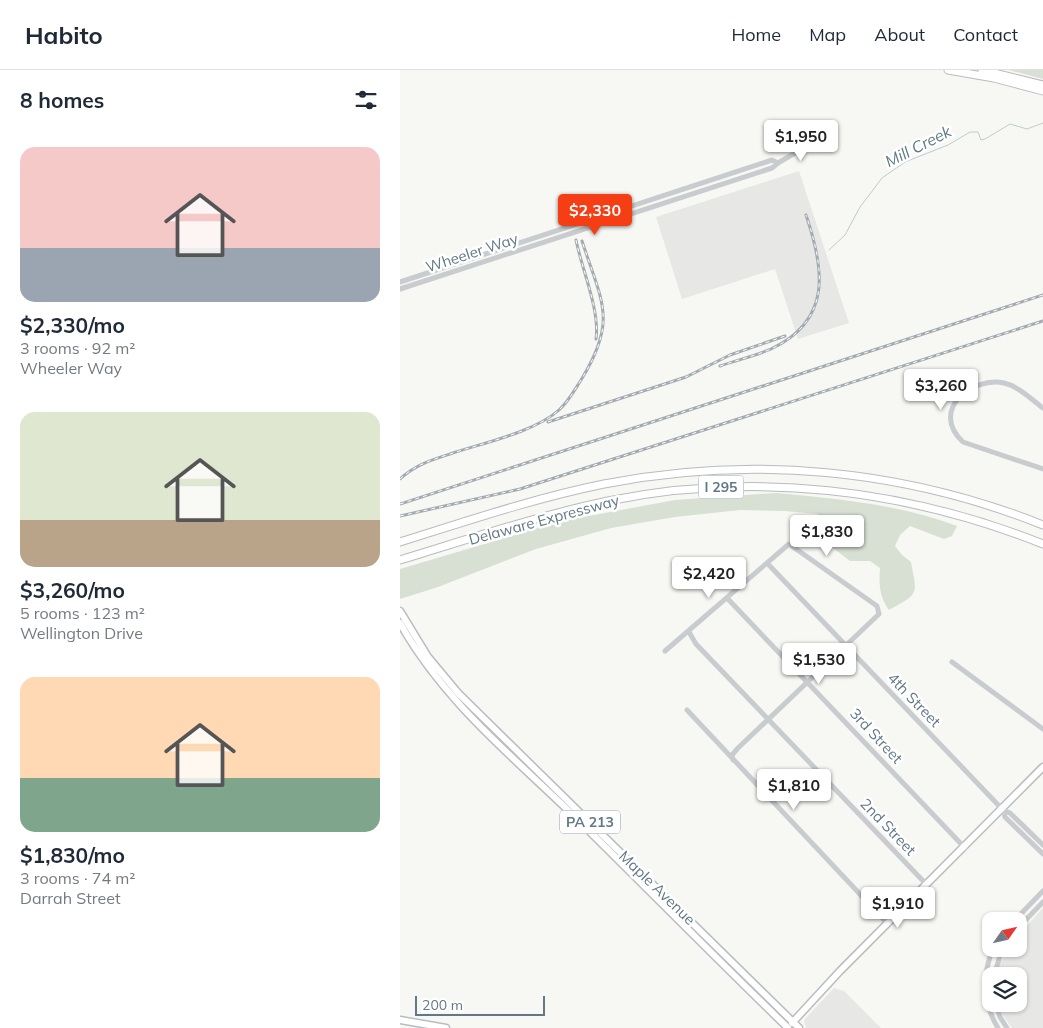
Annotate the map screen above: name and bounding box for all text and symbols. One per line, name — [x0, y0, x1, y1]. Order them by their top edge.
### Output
text: Habito — [25, 20, 103, 50]
text: Home — [731, 23, 781, 46]
text: Map — [809, 23, 846, 46]
text: About — [874, 23, 925, 46]
text: Contact — [953, 23, 1018, 46]
icon: filters — [352, 86, 380, 114]
text: 8 homes — [20, 87, 104, 113]
pin: $1,950 — [760, 119, 842, 162]
water label: Mill Creek — [882, 120, 955, 171]
text: $1,950 — [775, 126, 827, 146]
icon: home — [155, 180, 245, 270]
pin: $2,330 — [554, 194, 636, 236]
text: $2,330 — [569, 200, 621, 220]
street label: Wheeler Way — [423, 229, 520, 276]
text: $2,330/mo — [20, 312, 125, 338]
text: 3 rooms · 92 m² — [20, 338, 135, 358]
text: Wheeler Way — [20, 358, 122, 378]
pin: $3,260 — [900, 368, 982, 411]
text: $3,260 — [915, 375, 967, 395]
icon: home — [155, 445, 245, 535]
road number: I 295 — [698, 476, 744, 498]
street label: Delaware Expressway — [467, 490, 621, 549]
pin: $1,830 — [786, 514, 868, 557]
text: $1,830 — [801, 521, 853, 541]
pin: $2,420 — [668, 556, 750, 599]
text: $2,420 — [683, 563, 735, 583]
text: $3,260/mo — [20, 577, 125, 603]
text: 5 rooms · 123 m² — [20, 603, 145, 623]
text: Wellington Drive — [20, 623, 143, 643]
pin: $1,530 — [778, 642, 860, 685]
text: $1,530 — [793, 649, 845, 669]
street label: 4th Street — [884, 668, 945, 731]
street label: 3rd Street — [846, 704, 907, 767]
icon: home — [155, 710, 245, 800]
pin: $1,810 — [753, 768, 835, 811]
text: $1,810 — [768, 775, 820, 795]
street label: 2nd Street — [856, 794, 920, 859]
road number: PA 213 — [560, 810, 620, 834]
text: $1,830/mo — [20, 842, 125, 868]
street label: Maple Avenue — [615, 847, 699, 929]
text: 3 rooms · 74 m² — [20, 868, 135, 888]
pin: $1,910 — [857, 886, 939, 929]
text: Darrah Street — [20, 888, 121, 908]
text: $1,910 — [872, 893, 924, 913]
north arrow — [982, 912, 1028, 958]
map controls — [982, 912, 1027, 1012]
button: layers — [982, 967, 1027, 1012]
scale bar — [415, 993, 545, 1016]
text: 200 m — [422, 996, 463, 1014]

